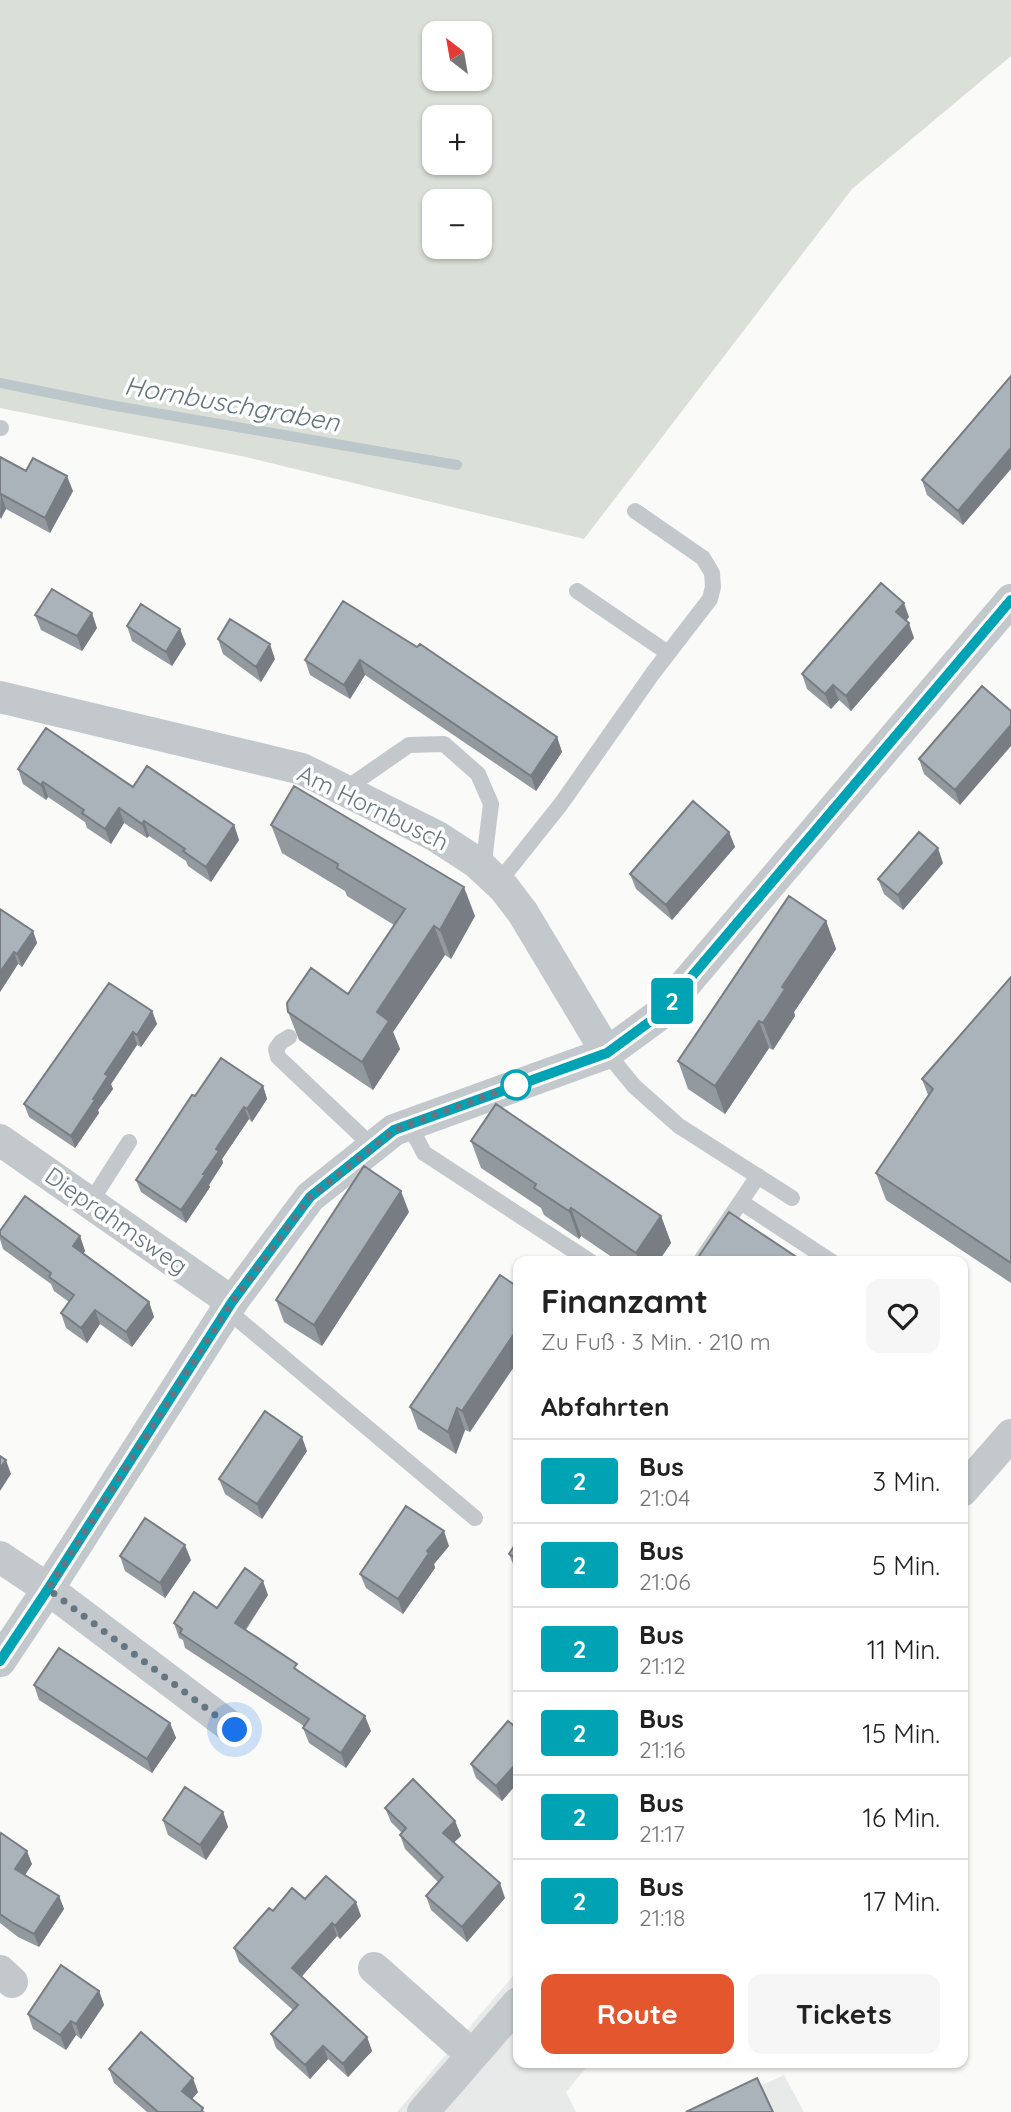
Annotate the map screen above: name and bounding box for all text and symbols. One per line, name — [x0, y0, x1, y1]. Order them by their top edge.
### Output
north arrow — [422, 21, 492, 91]
map controls — [422, 21, 492, 259]
button: + — [422, 105, 492, 175]
button: − — [422, 189, 492, 259]
water label: Hornbuschgraben — [122, 368, 343, 439]
street label: Am Hornbusch — [293, 758, 454, 857]
line badge: 2 — [649, 978, 695, 1024]
text: 2 — [665, 986, 679, 1016]
unlabelled marker — [501, 1070, 531, 1100]
street label: Dieprahmsweg — [39, 1160, 194, 1280]
button: heart — [866, 1279, 940, 1353]
text: Finanzamt — [541, 1280, 708, 1321]
text: Zu Fuß · 3 Min. · 210 m — [541, 1327, 771, 1356]
text: Abfahrten — [541, 1390, 670, 1423]
text: Bus — [639, 1450, 684, 1483]
text: 3 Min. — [872, 1465, 940, 1498]
text: 2 — [573, 1466, 586, 1496]
text: 21:04 — [639, 1483, 690, 1512]
text: Bus — [639, 1534, 684, 1567]
text: 5 Min. — [872, 1549, 940, 1582]
text: 2 — [573, 1550, 586, 1580]
text: 21:06 — [639, 1567, 691, 1596]
text: Bus — [639, 1618, 684, 1651]
text: 11 Min. — [867, 1633, 940, 1666]
text: 2 — [573, 1634, 586, 1664]
text: 21:12 — [639, 1651, 686, 1680]
text: Bus — [639, 1702, 684, 1735]
your location — [217, 1712, 252, 1747]
text: 15 Min. — [862, 1717, 940, 1750]
text: 2 — [573, 1718, 586, 1748]
text: 21:16 — [639, 1735, 685, 1764]
text: Bus — [639, 1786, 684, 1819]
text: 16 Min. — [862, 1801, 940, 1834]
text: 2 — [573, 1802, 586, 1832]
text: 21:17 — [639, 1819, 685, 1848]
text: Bus — [639, 1870, 684, 1903]
text: 17 Min. — [863, 1885, 940, 1918]
text: 2 — [573, 1886, 586, 1916]
text: 21:18 — [639, 1903, 685, 1932]
button: Route — [541, 1974, 734, 2054]
button: Tickets — [748, 1974, 940, 2054]

